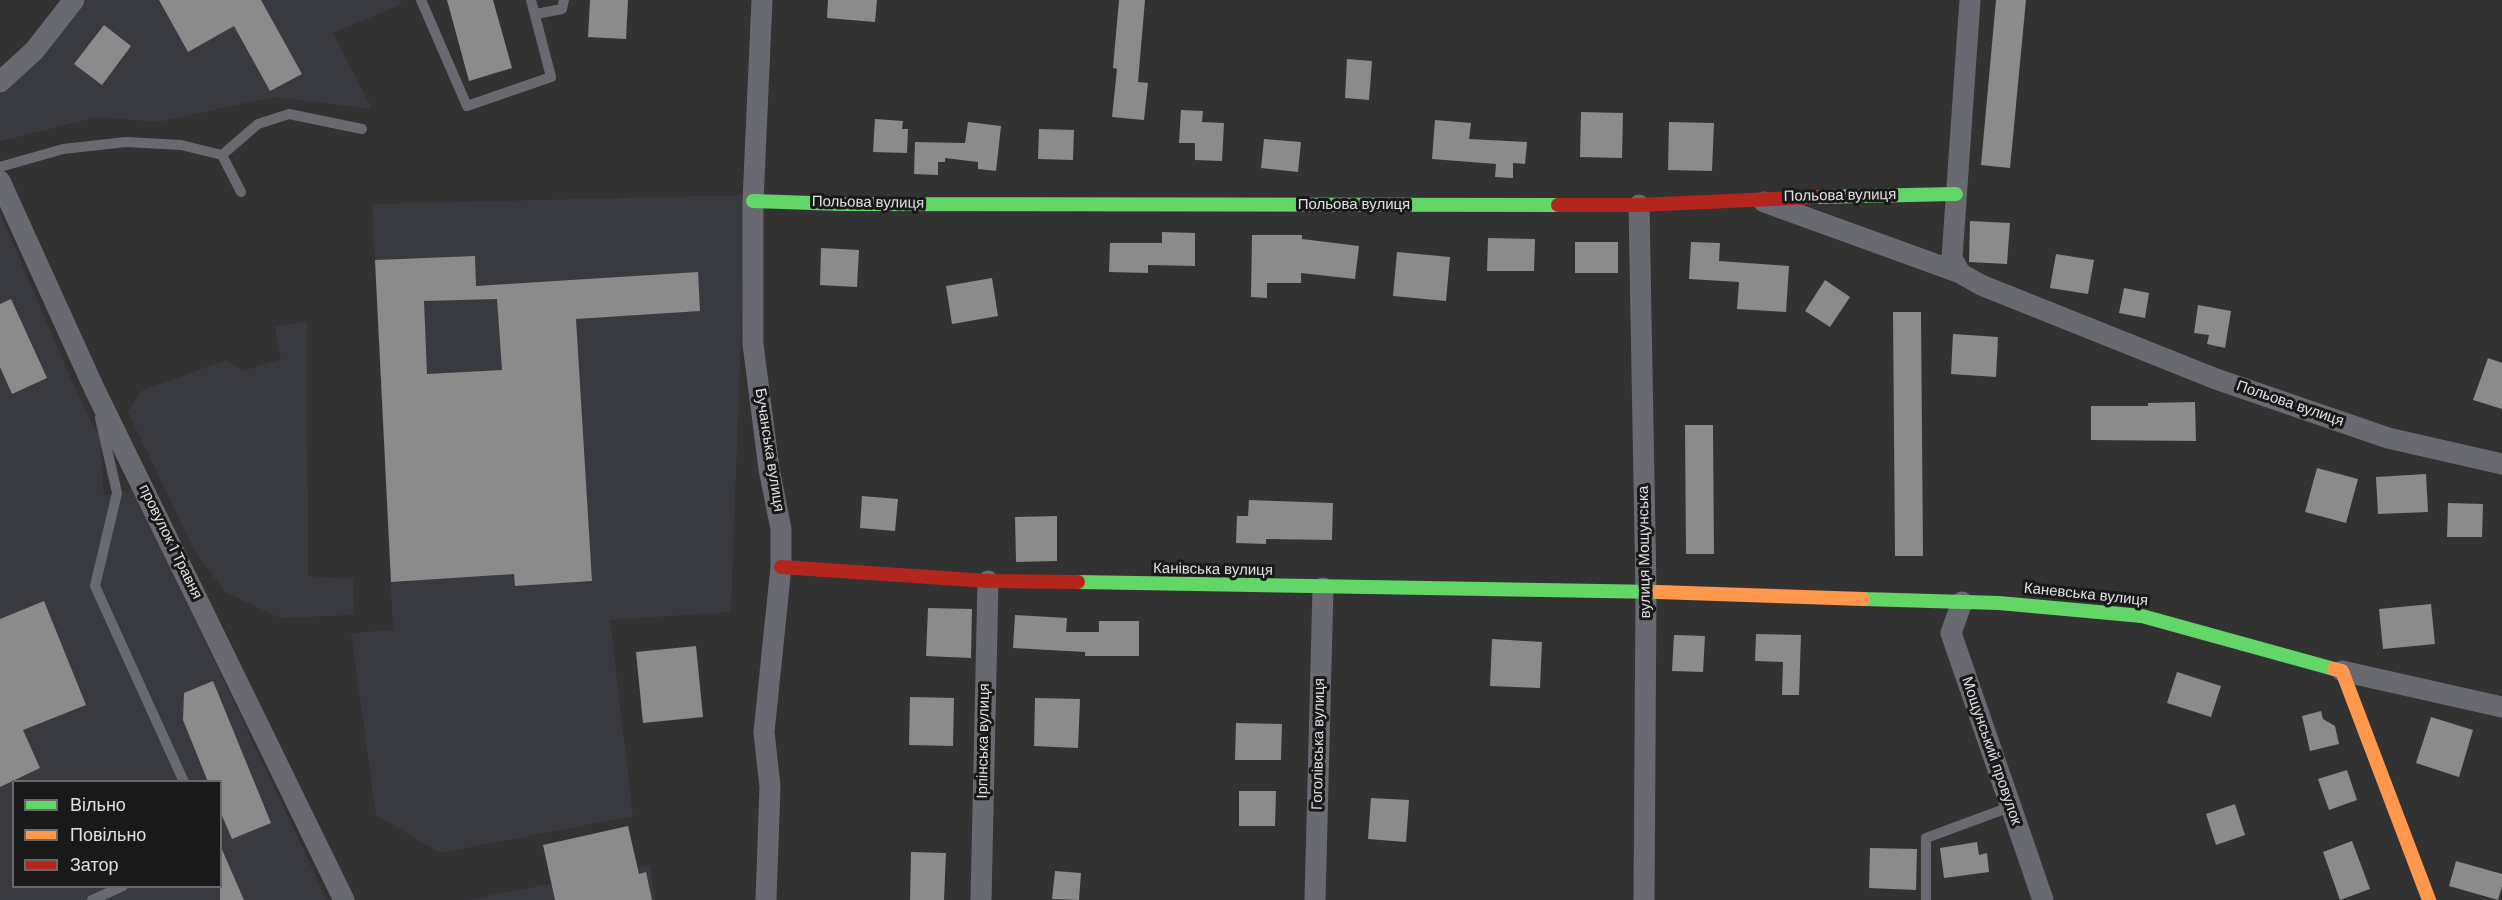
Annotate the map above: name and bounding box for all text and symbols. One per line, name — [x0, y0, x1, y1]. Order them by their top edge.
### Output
street label: Польова вулиця — [1784, 186, 1896, 206]
street label: Польова вулиця — [812, 193, 924, 213]
street label: Польова вулиця — [1298, 196, 1410, 214]
street label: Польова вулиця — [2234, 377, 2346, 431]
street label: Бучанська вулиця — [750, 387, 788, 513]
street label: провулок 1 Травня — [134, 482, 206, 602]
street label: вулиця Мощунська — [1635, 486, 1655, 618]
street label: Канівська вулиця — [1153, 560, 1273, 580]
street label: Каневська вулиця — [2023, 580, 2149, 610]
street label: Мощунський провулок — [1957, 675, 2025, 827]
street label: Гоголівська вулиця — [1309, 678, 1329, 810]
street label: Ірпінська вулиця — [974, 683, 994, 799]
legend — [12, 780, 222, 888]
text: Вільно — [70, 793, 126, 817]
text: Повільно — [70, 823, 146, 847]
text: Затор — [70, 853, 119, 877]

